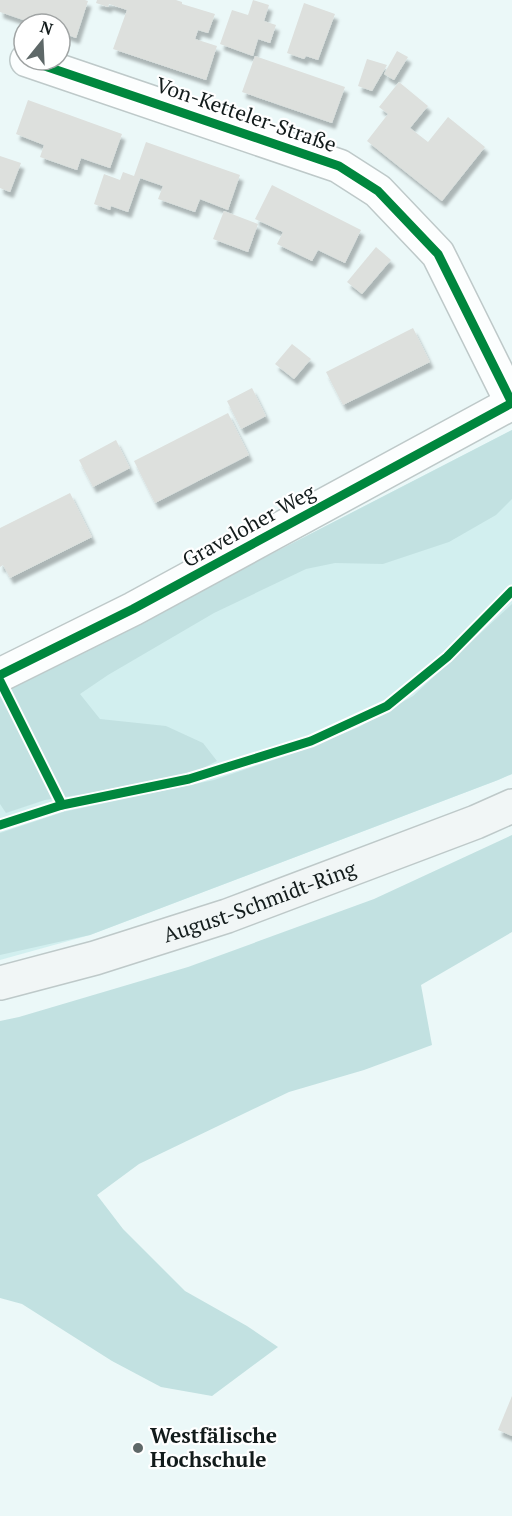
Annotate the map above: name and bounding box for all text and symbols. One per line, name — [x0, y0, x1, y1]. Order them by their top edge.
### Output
north arrow — [12, 12, 72, 72]
text: N — [37, 15, 56, 40]
street label: Von-Ketteler-Straße — [152, 70, 340, 158]
street label: Graveloher Weg — [177, 477, 321, 573]
street label: August-Schmidt-Ring — [159, 853, 360, 948]
place label: Westfälische Hochschule — [150, 1421, 277, 1473]
marker: Westfälische Hochschule — [131, 1441, 145, 1455]

